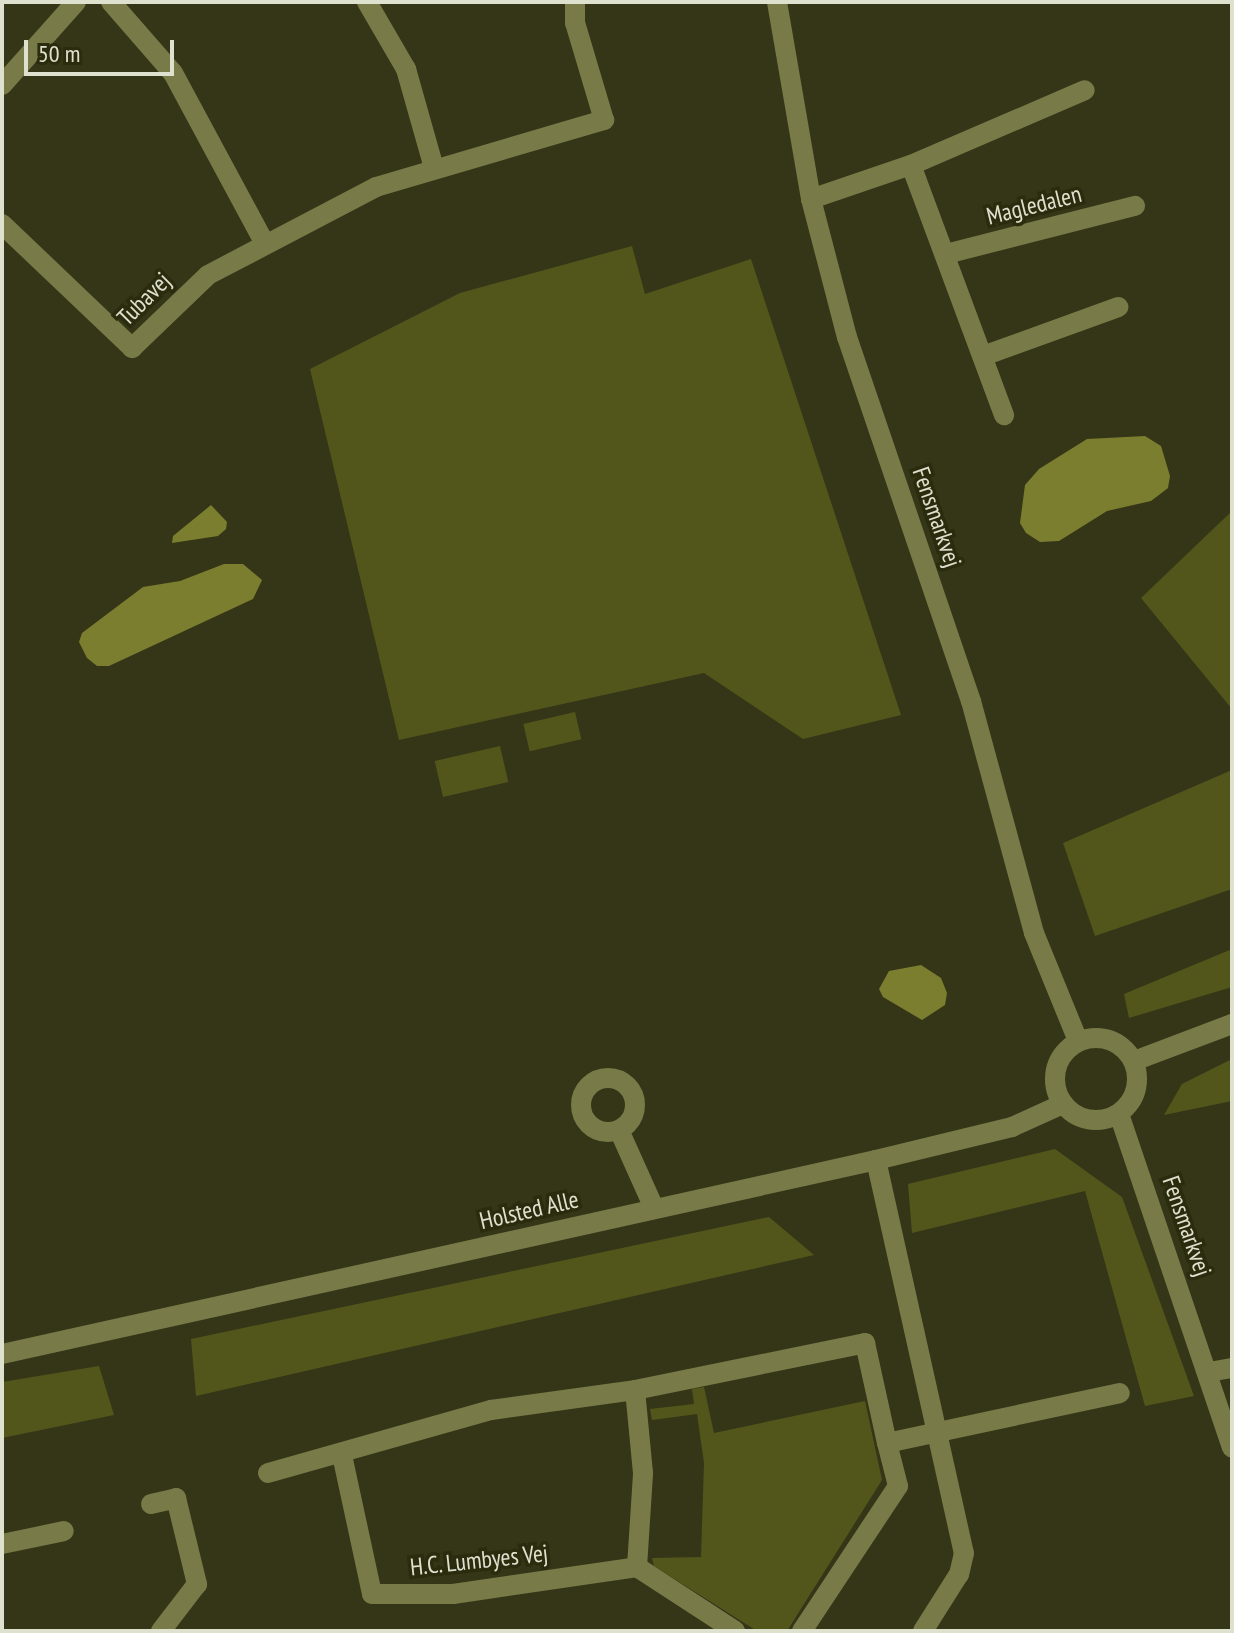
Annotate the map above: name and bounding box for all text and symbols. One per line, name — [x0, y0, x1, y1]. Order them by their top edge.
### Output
scale bar — [28, 24, 178, 74]
text: 50 m — [38, 38, 80, 69]
street label: Magledalen — [984, 179, 1084, 231]
street label: Tubavej — [111, 266, 177, 332]
street label: Fensmarkvej — [906, 463, 968, 571]
street label: Fensmarkvej — [1156, 1172, 1218, 1280]
street label: Holsted Alle — [476, 1185, 582, 1235]
street label: H.C. Lumbyes Vej — [408, 1538, 550, 1582]

